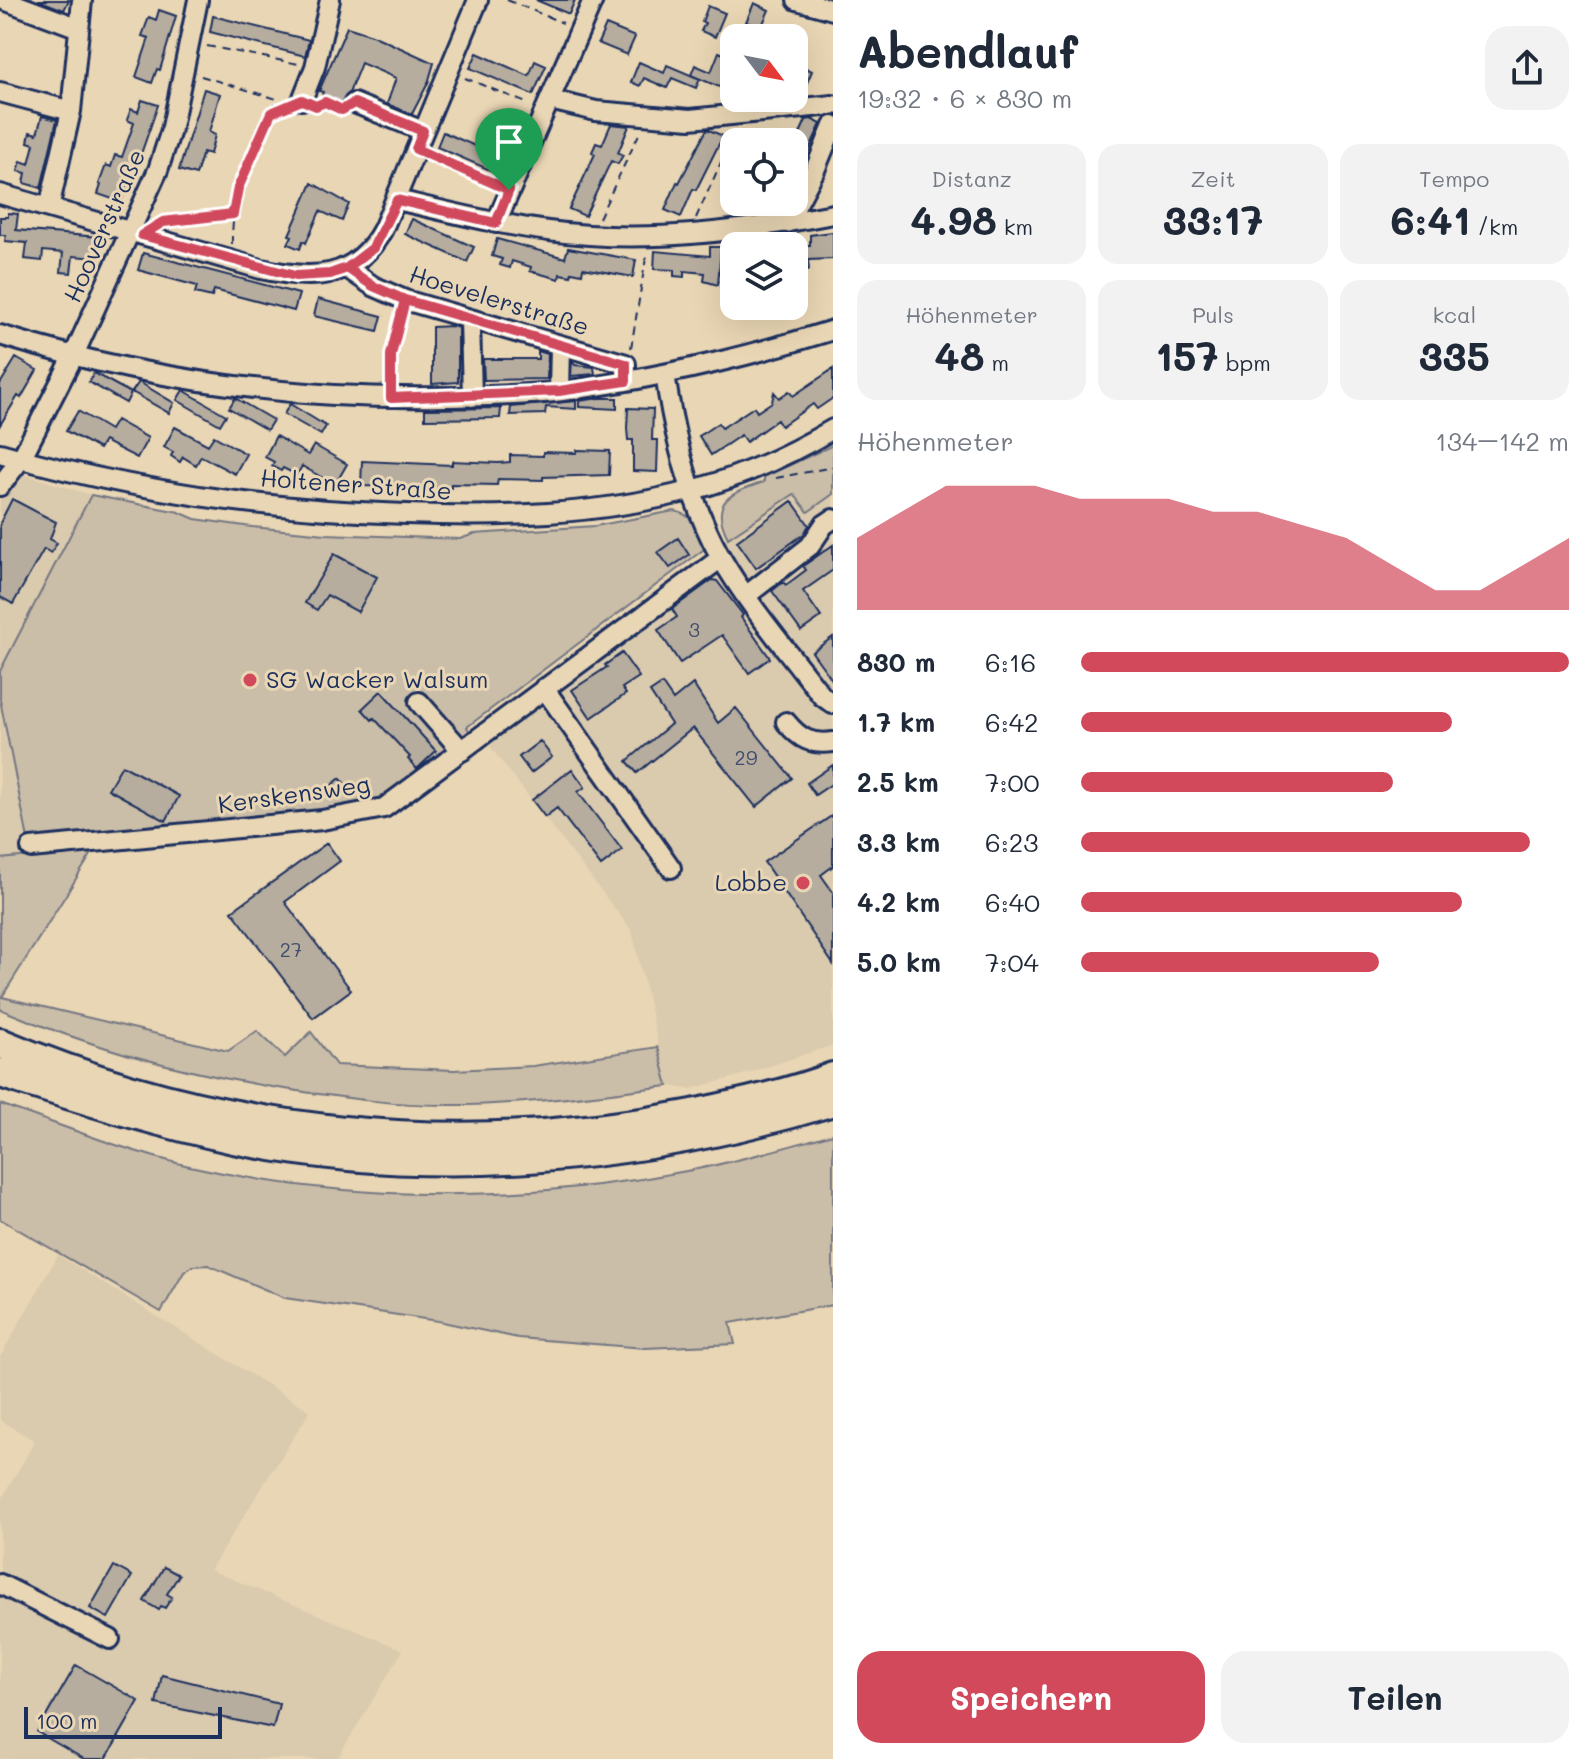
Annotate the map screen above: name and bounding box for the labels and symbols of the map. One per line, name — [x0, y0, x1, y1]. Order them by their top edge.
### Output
north arrow — [720, 24, 808, 112]
pin — [475, 108, 543, 190]
street label: Hooverstraße — [56, 144, 151, 307]
street label: Hoevelerstraße — [406, 258, 593, 342]
street label: Holtener Straße — [259, 461, 453, 506]
house number: 3 — [688, 616, 700, 642]
place label: SG Wacker Walsum — [266, 663, 488, 694]
marker: SG Wacker Walsum — [241, 671, 259, 689]
house number: 29 — [735, 744, 758, 770]
street label: Kerskensweg — [216, 768, 372, 820]
place label: Lobbe — [715, 866, 787, 897]
marker: Lobbe — [794, 874, 812, 892]
house number: 27 — [280, 936, 302, 962]
scale bar — [24, 1703, 222, 1739]

